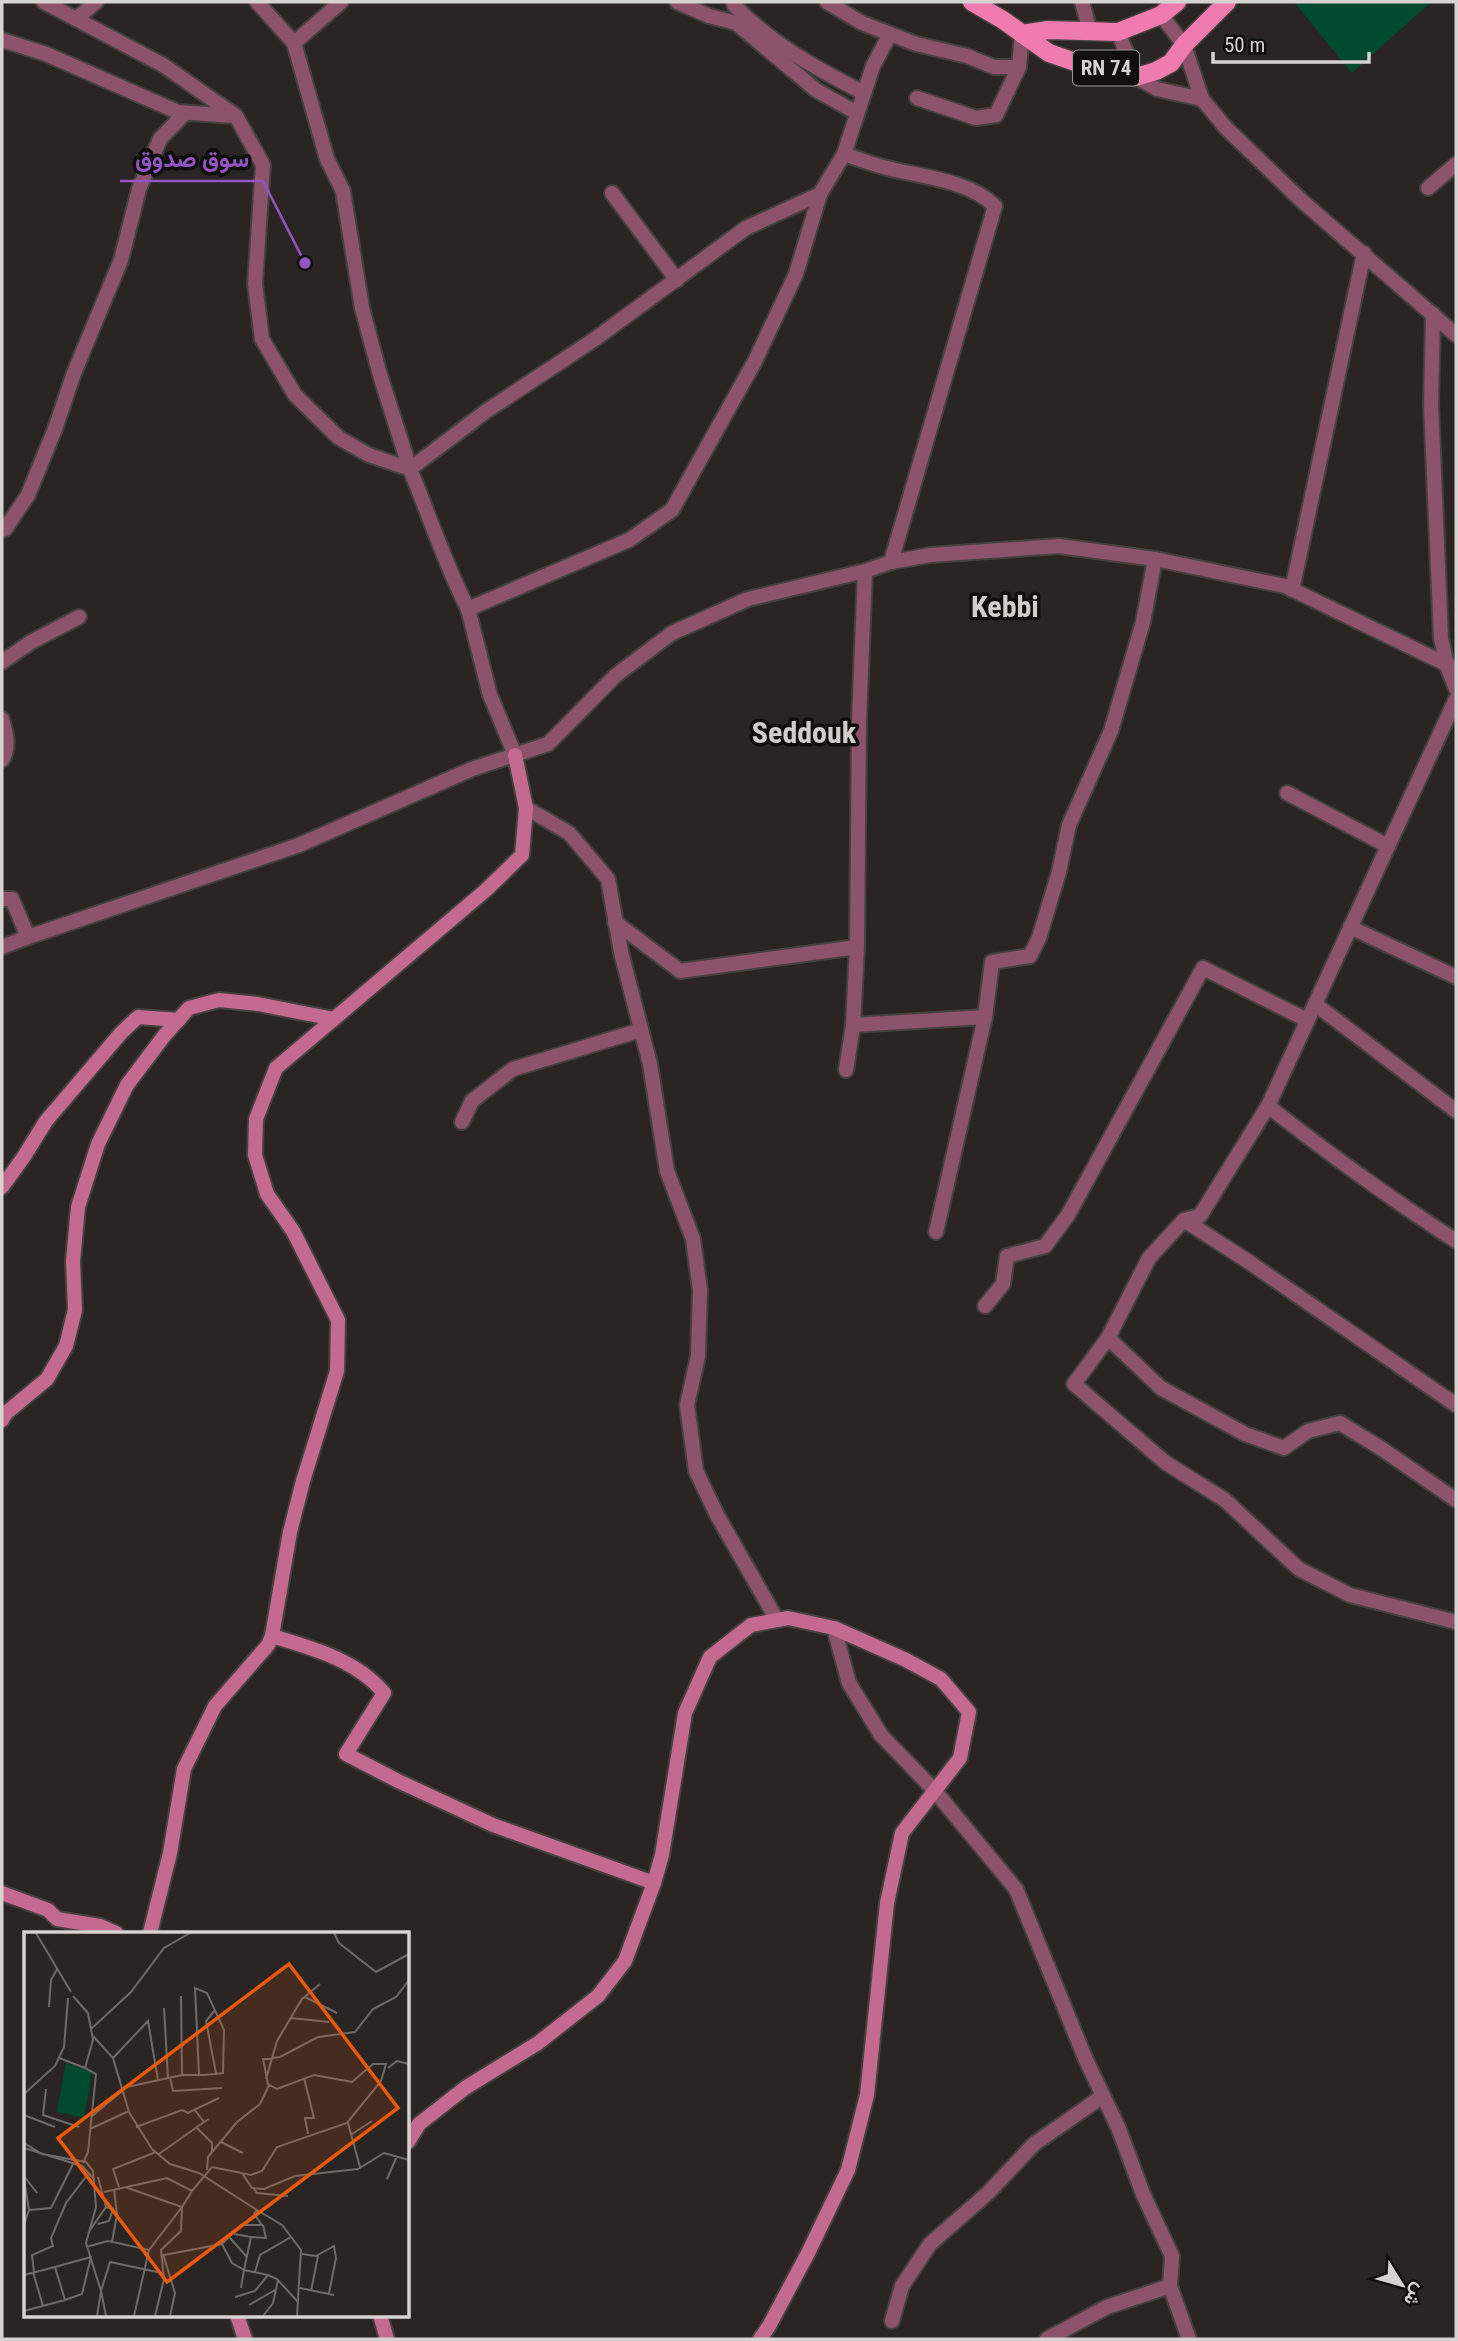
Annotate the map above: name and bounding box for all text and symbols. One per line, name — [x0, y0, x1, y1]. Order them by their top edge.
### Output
scale bar — [1213, 21, 1369, 65]
text: 50 m — [1224, 33, 1265, 57]
road number: RN 74 — [1073, 50, 1139, 86]
callout: سوق صدوق — [120, 136, 263, 181]
text: سوق صدوق — [135, 145, 249, 174]
district label: Kebbi — [971, 589, 1039, 624]
district label: Seddouk — [752, 715, 857, 750]
inset map — [24, 1932, 410, 2316]
north arrow — [1367, 2250, 1437, 2320]
text: ش — [1399, 2279, 1431, 2311]

